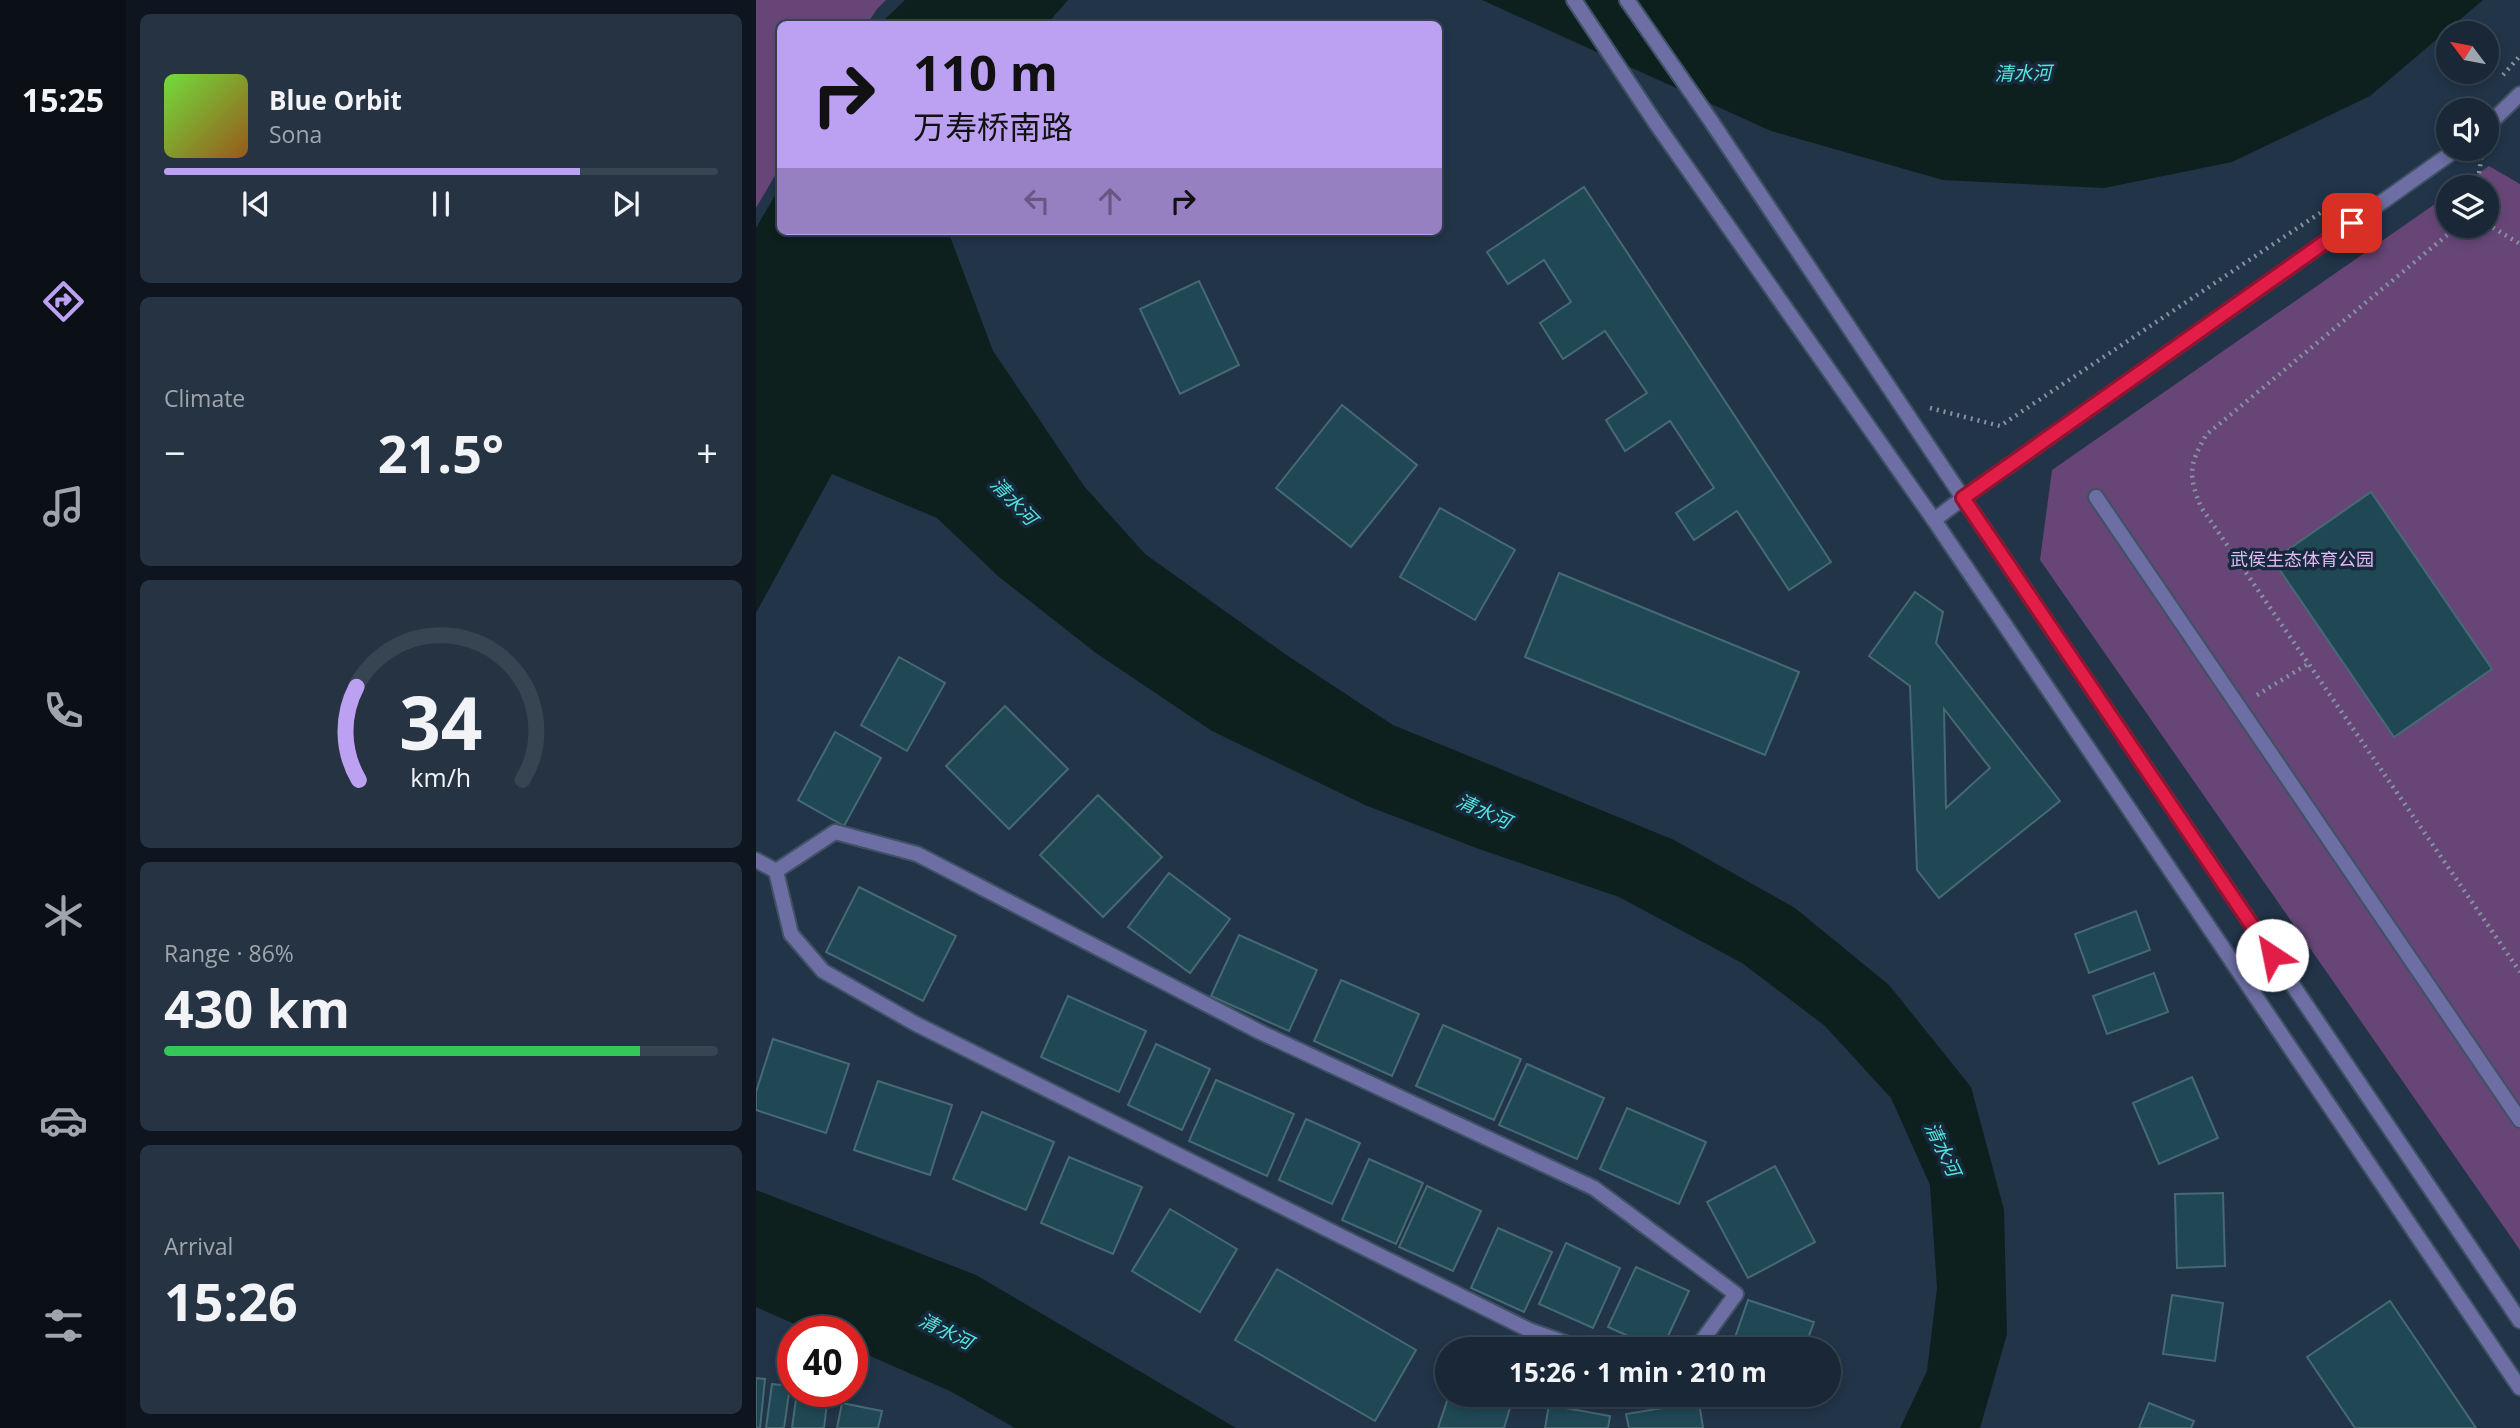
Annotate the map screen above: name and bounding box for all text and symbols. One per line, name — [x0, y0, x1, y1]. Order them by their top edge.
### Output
north arrow — [2436, 21, 2499, 84]
map controls — [2436, 21, 2499, 238]
text: 110 m — [913, 39, 1058, 105]
icon: right — [798, 49, 889, 140]
water label: 清水河 — [1994, 59, 2056, 86]
text: 15:25 — [22, 78, 104, 121]
text: Blue Orbit — [269, 82, 402, 118]
button: sound — [2436, 98, 2499, 161]
text: 万寿桥南路 — [913, 105, 1073, 148]
text: Sona — [269, 118, 322, 150]
button: layers — [2436, 175, 2499, 238]
icon: left — [1018, 182, 1056, 220]
icon: ahead — [1091, 182, 1129, 220]
icon: right — [1164, 182, 1202, 220]
icon: previous — [237, 185, 275, 223]
icon: pause — [422, 185, 460, 223]
icon: next — [607, 185, 645, 223]
pin — [2322, 193, 2382, 253]
icon: arrive — [2333, 204, 2371, 242]
icon: directions — [39, 277, 88, 326]
text: Climate — [164, 382, 245, 414]
text: 21.5° — [378, 417, 504, 488]
text: − — [164, 426, 186, 478]
text: + — [696, 426, 718, 478]
water label: 清水河 — [985, 471, 1046, 533]
icon: music — [39, 482, 88, 531]
park label: 武侯生态体育公园 — [2230, 547, 2374, 571]
text: 34 — [399, 672, 483, 771]
icon: phone — [39, 686, 88, 735]
text: km/h — [411, 760, 471, 794]
water label: 清水河 — [1453, 788, 1519, 836]
icon: climate — [39, 891, 88, 940]
position arrow — [2235, 918, 2309, 992]
text: Range · 86% — [164, 937, 294, 969]
text: 430 km — [164, 972, 350, 1043]
icon: car — [39, 1096, 88, 1145]
water label: 清水河 — [1919, 1118, 1969, 1184]
text: Arrival — [164, 1230, 233, 1262]
text: 15:26 — [164, 1265, 298, 1336]
icon: filters — [39, 1301, 88, 1350]
water label: 清水河 — [915, 1307, 981, 1357]
speed limit sign: 40 — [777, 1316, 868, 1407]
text: 15:26 · 1 min · 210 m — [1509, 1354, 1767, 1390]

